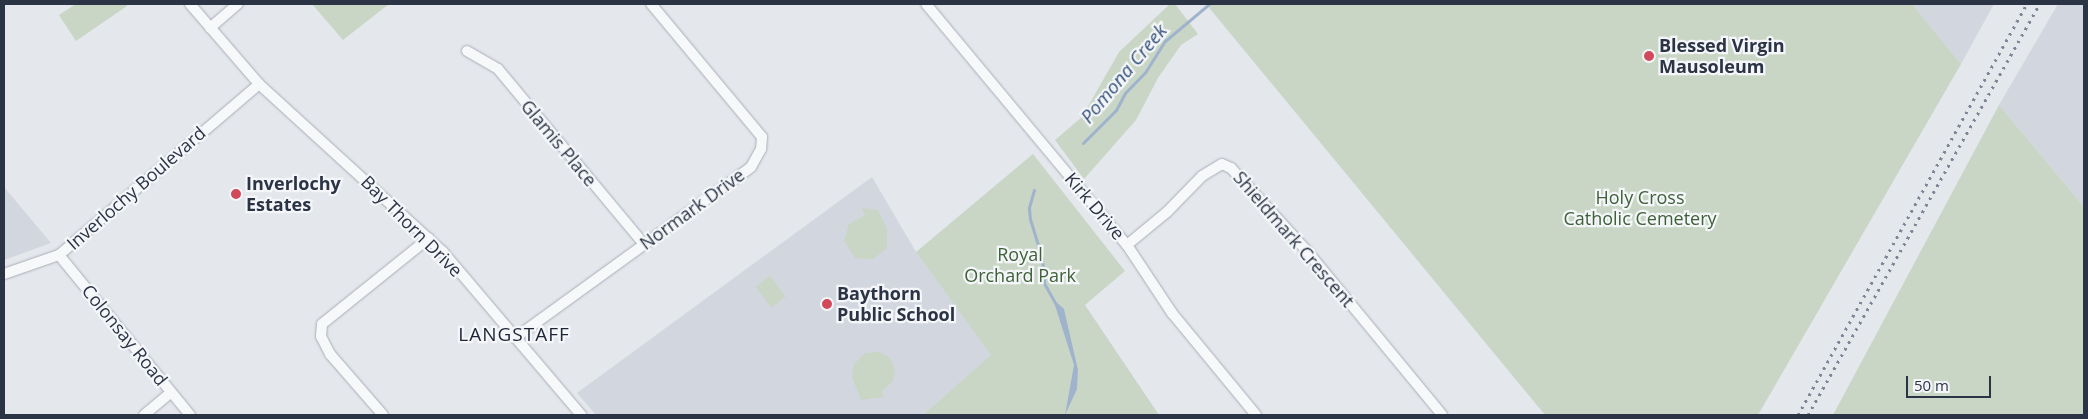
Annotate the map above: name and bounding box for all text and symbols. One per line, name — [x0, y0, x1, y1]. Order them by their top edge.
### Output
water label: Pomona Creek — [1076, 20, 1172, 128]
place label: Blessed Virgin Mausoleum — [1659, 35, 1785, 78]
marker: Blessed Virgin Mausoleum — [1643, 50, 1655, 62]
street label: Glamis Place — [517, 95, 601, 191]
street label: Inverlochy Boulevard — [62, 122, 210, 254]
street label: Normark Drive — [636, 164, 748, 254]
street label: Shieldmark Crescent — [1229, 167, 1359, 311]
street label: Kirk Drive — [1061, 168, 1129, 244]
street label: Bay Thorn Drive — [357, 171, 467, 281]
place label: Inverlochy Estates — [246, 173, 341, 215]
park label: Holy Cross Catholic Cemetery — [1563, 187, 1717, 230]
marker: Inverlochy Estates — [230, 188, 242, 200]
park label: Royal Orchard Park — [964, 244, 1076, 286]
street label: Colonsay Road — [78, 280, 172, 390]
place label: Baythorn Public School — [837, 283, 955, 326]
marker: Baythorn Public School — [821, 298, 833, 310]
district label: LANGSTAFF — [457, 324, 571, 346]
scale bar — [1908, 366, 1993, 398]
text: 50 m — [1914, 375, 1949, 395]

